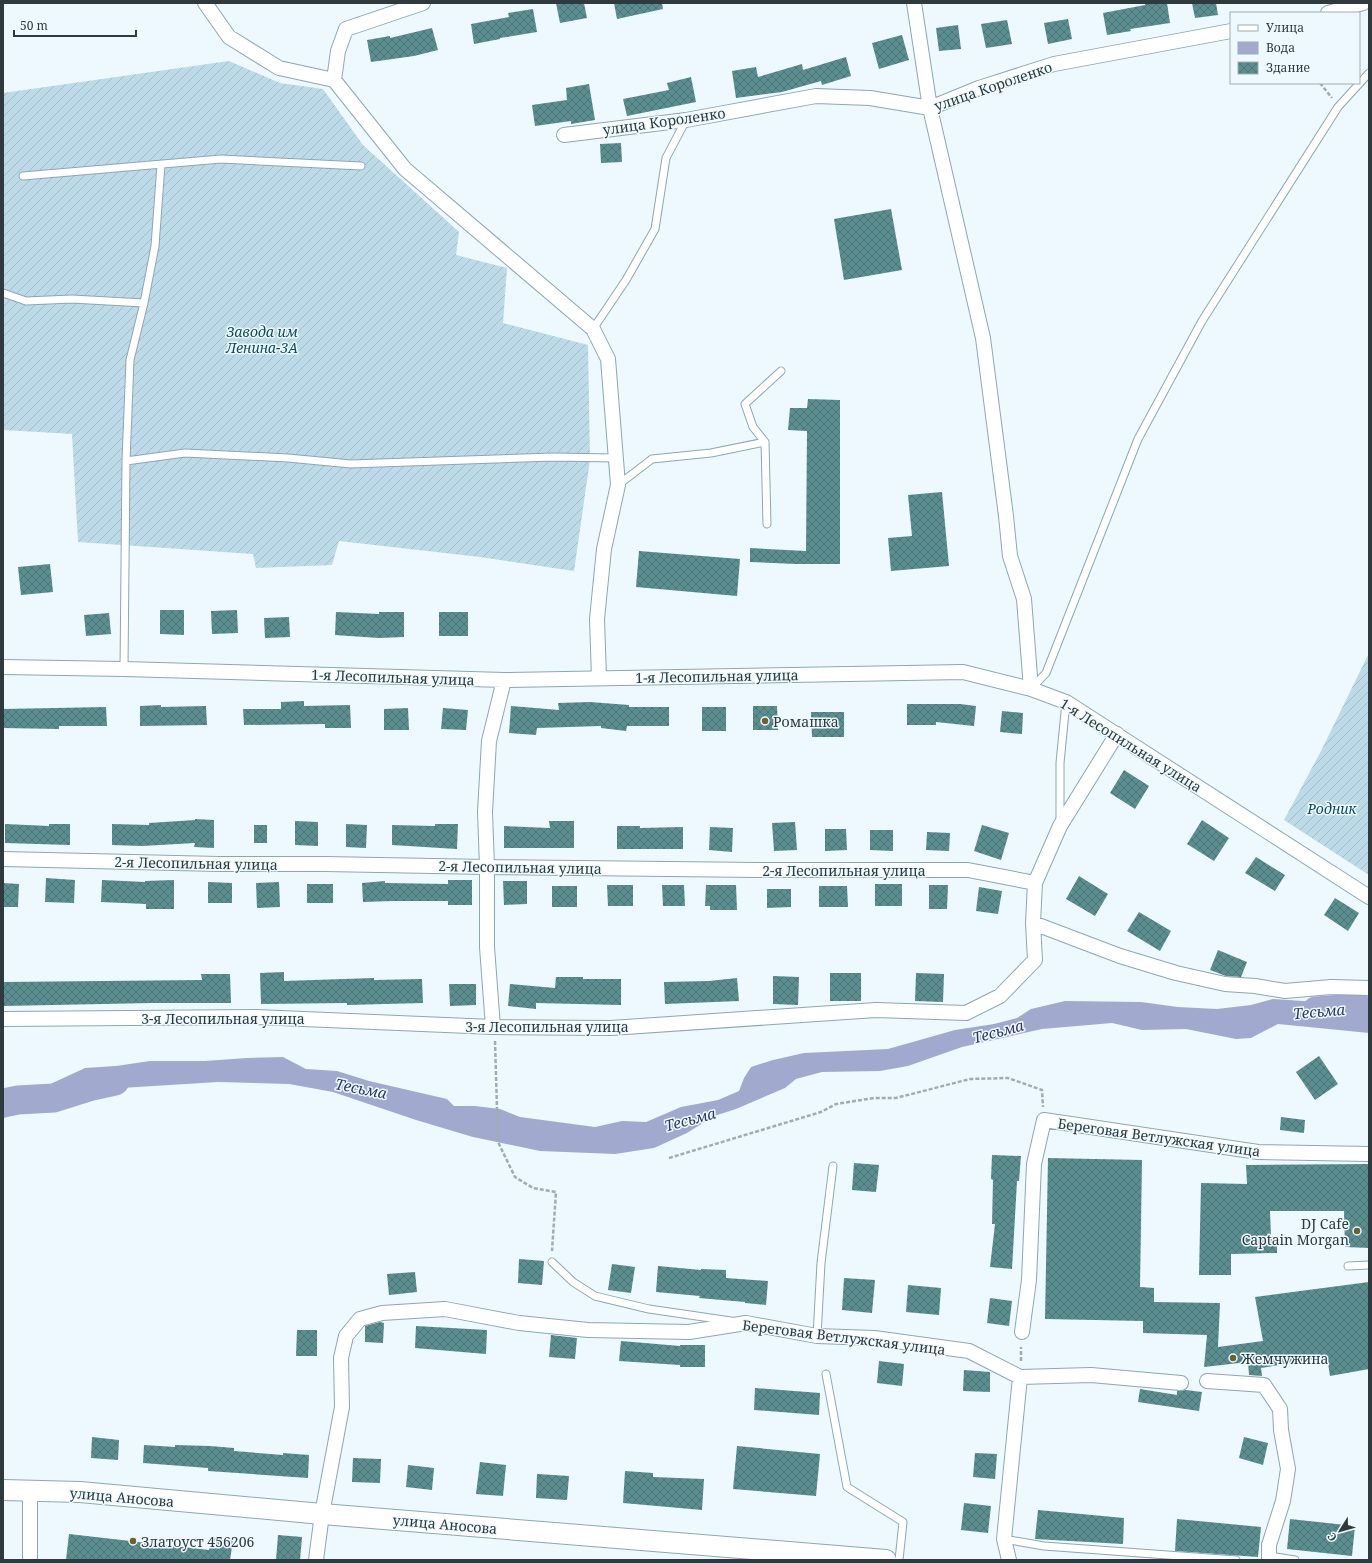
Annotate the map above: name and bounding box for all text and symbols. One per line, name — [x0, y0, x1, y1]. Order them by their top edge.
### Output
scale bar — [14, 12, 136, 38]
legend — [1230, 12, 1360, 84]
text: 50 m — [20, 17, 48, 34]
text: Улица — [1266, 19, 1304, 36]
text: Вода — [1266, 39, 1295, 56]
street label: улица Короленко — [931, 57, 1055, 115]
text: Здание — [1266, 59, 1310, 76]
street label: улица Короленко — [601, 103, 727, 139]
park label: Завода им Ленина-3А — [225, 322, 298, 357]
street label: 1-я Лесопильная улица — [311, 665, 475, 689]
street label: 1-я Лесопильная улица — [635, 665, 799, 687]
street label: 1-я Лесопильная улица — [1057, 694, 1205, 796]
place label: Ромашка — [773, 712, 839, 731]
marker: Ромашка — [760, 716, 770, 726]
park label: Родник — [1306, 799, 1358, 818]
street label: 2-я Лесопильная улица — [114, 852, 278, 874]
street label: 2-я Лесопильная улица — [438, 856, 602, 878]
street label: 2-я Лесопильная улица — [762, 861, 926, 880]
water label: Тесьма — [1292, 999, 1346, 1023]
street label: 3-я Лесопильная улица — [141, 1009, 305, 1028]
water label: Тесьма — [970, 1014, 1026, 1047]
street label: 3-я Лесопильная улица — [465, 1017, 629, 1036]
water label: Тесьма — [333, 1073, 389, 1103]
water label: Тесьма — [662, 1102, 718, 1135]
street label: Береговая Ветлужская улица — [1056, 1113, 1262, 1161]
place label: DJ Cafe Captain Morgan — [1242, 1214, 1349, 1249]
marker: DJ Cafe Captain Morgan — [1352, 1226, 1362, 1236]
street label: Береговая Ветлужская улица — [741, 1315, 947, 1359]
place label: Жемчужина — [1240, 1349, 1329, 1368]
marker: Жемчужина — [1228, 1353, 1238, 1363]
street label: улица Аносова — [69, 1483, 175, 1511]
street label: улица Аносова — [392, 1510, 498, 1538]
north arrow — [1320, 1511, 1360, 1551]
text: С — [1323, 1530, 1340, 1545]
place label: Златоуст 456206 — [141, 1532, 254, 1551]
marker: Златоуст 456206 — [128, 1536, 138, 1546]

